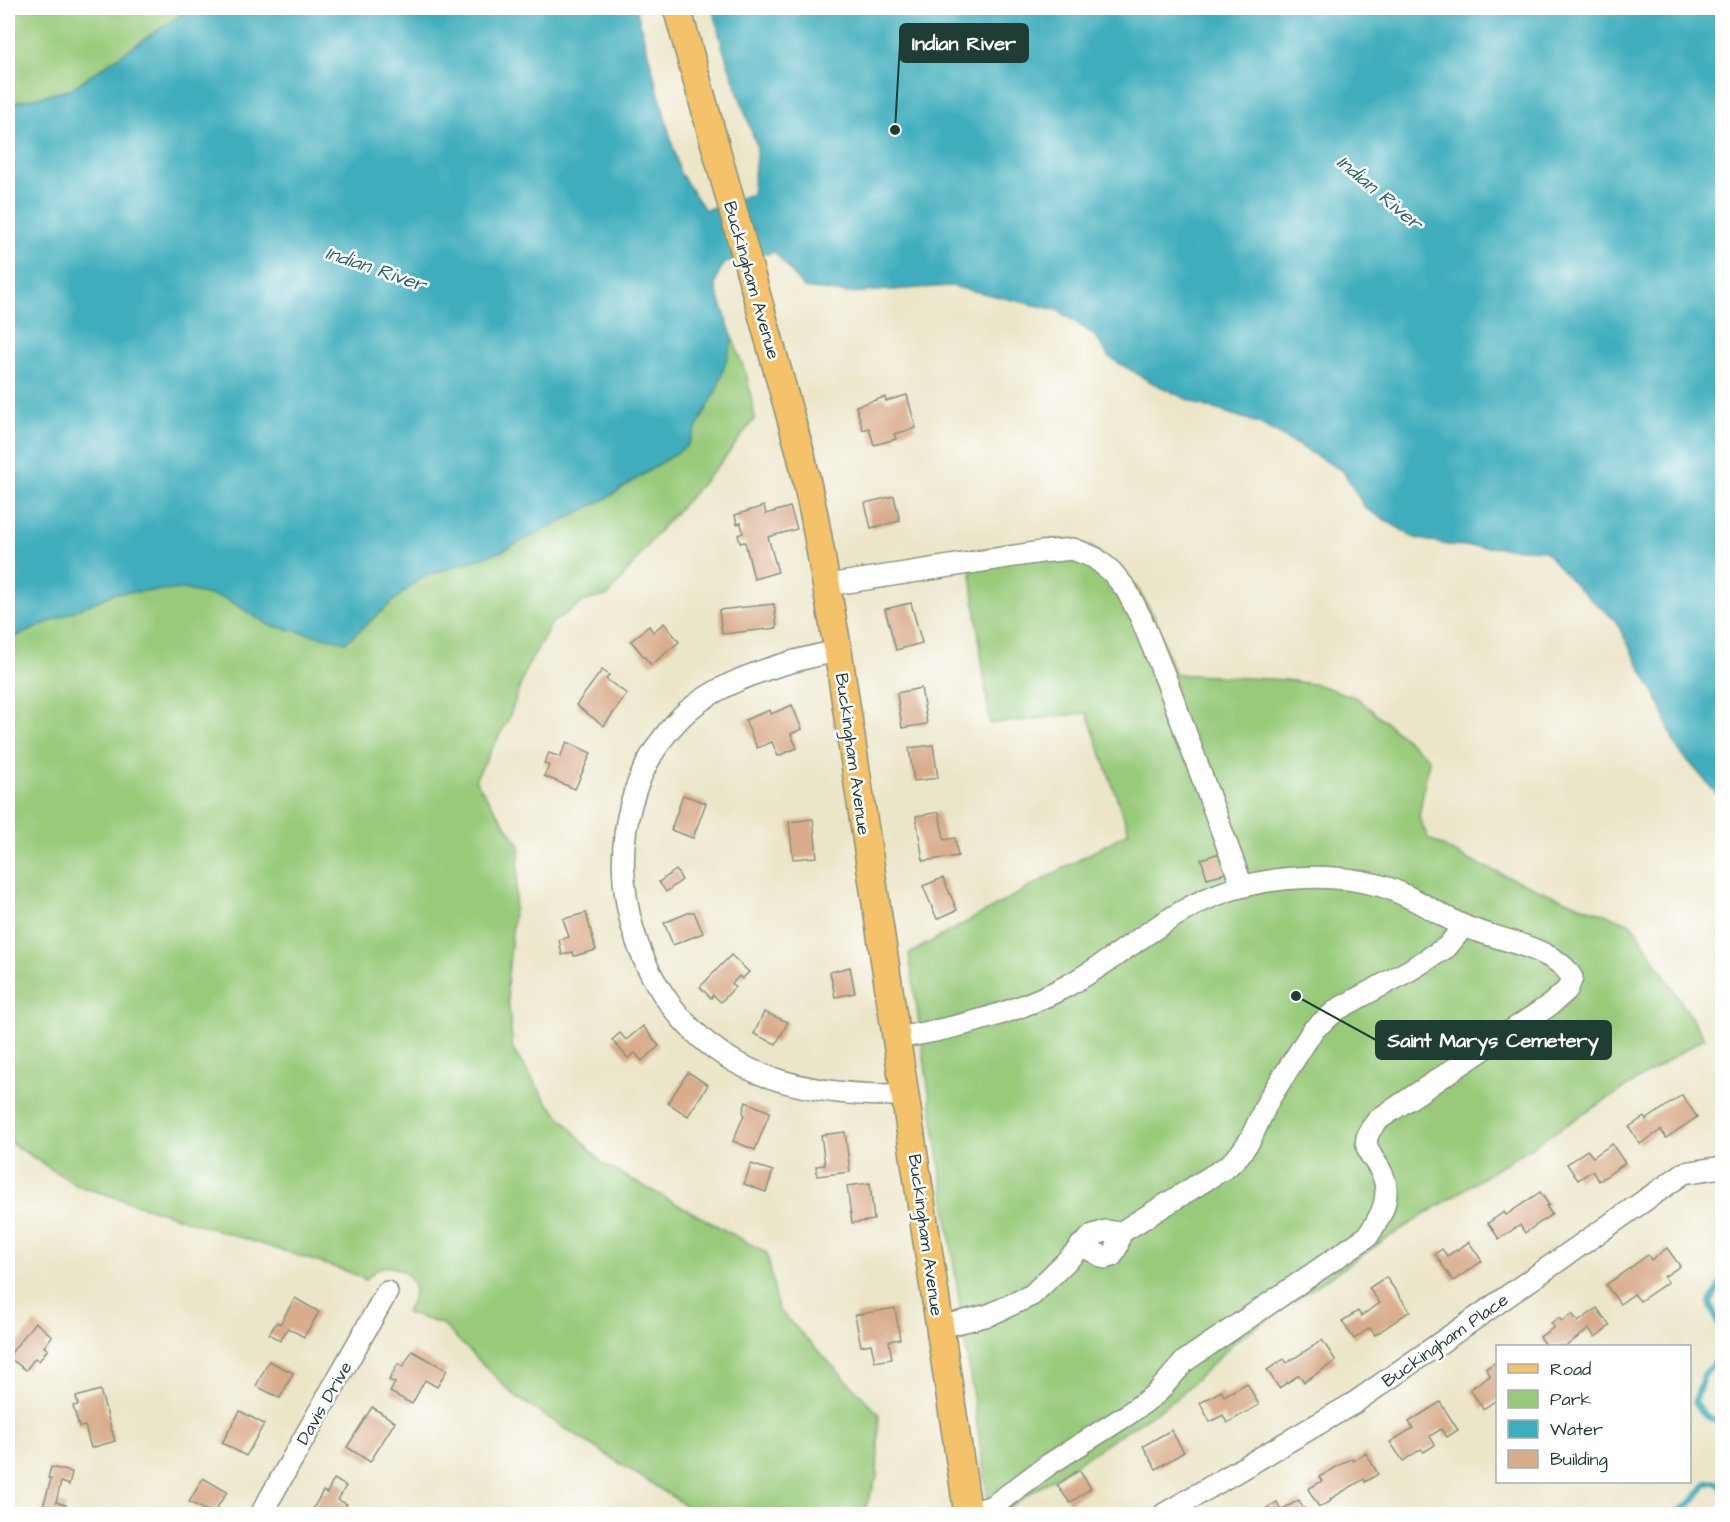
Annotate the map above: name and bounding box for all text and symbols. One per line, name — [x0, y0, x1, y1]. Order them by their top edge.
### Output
callout: Indian River — [900, 24, 1028, 62]
text: Indian River — [912, 30, 1017, 58]
water label: Indian River — [1331, 149, 1430, 238]
street label: Buckingham Avenue — [716, 198, 786, 363]
water label: Indian River — [322, 239, 431, 300]
street label: Buckingham Avenue — [828, 672, 876, 837]
callout: Saint Marys Cemetery — [1376, 1021, 1611, 1059]
text: Saint Marys Cemetery — [1386, 1027, 1599, 1056]
street label: Buckingham Avenue — [901, 1153, 949, 1318]
street label: Buckingham Place — [1377, 1287, 1514, 1394]
legend — [1496, 1345, 1691, 1483]
street label: Davis Drive — [290, 1357, 359, 1450]
text: Road — [1550, 1357, 1591, 1382]
text: Park — [1550, 1387, 1592, 1412]
text: Water — [1550, 1417, 1603, 1442]
text: Building — [1550, 1447, 1608, 1473]

